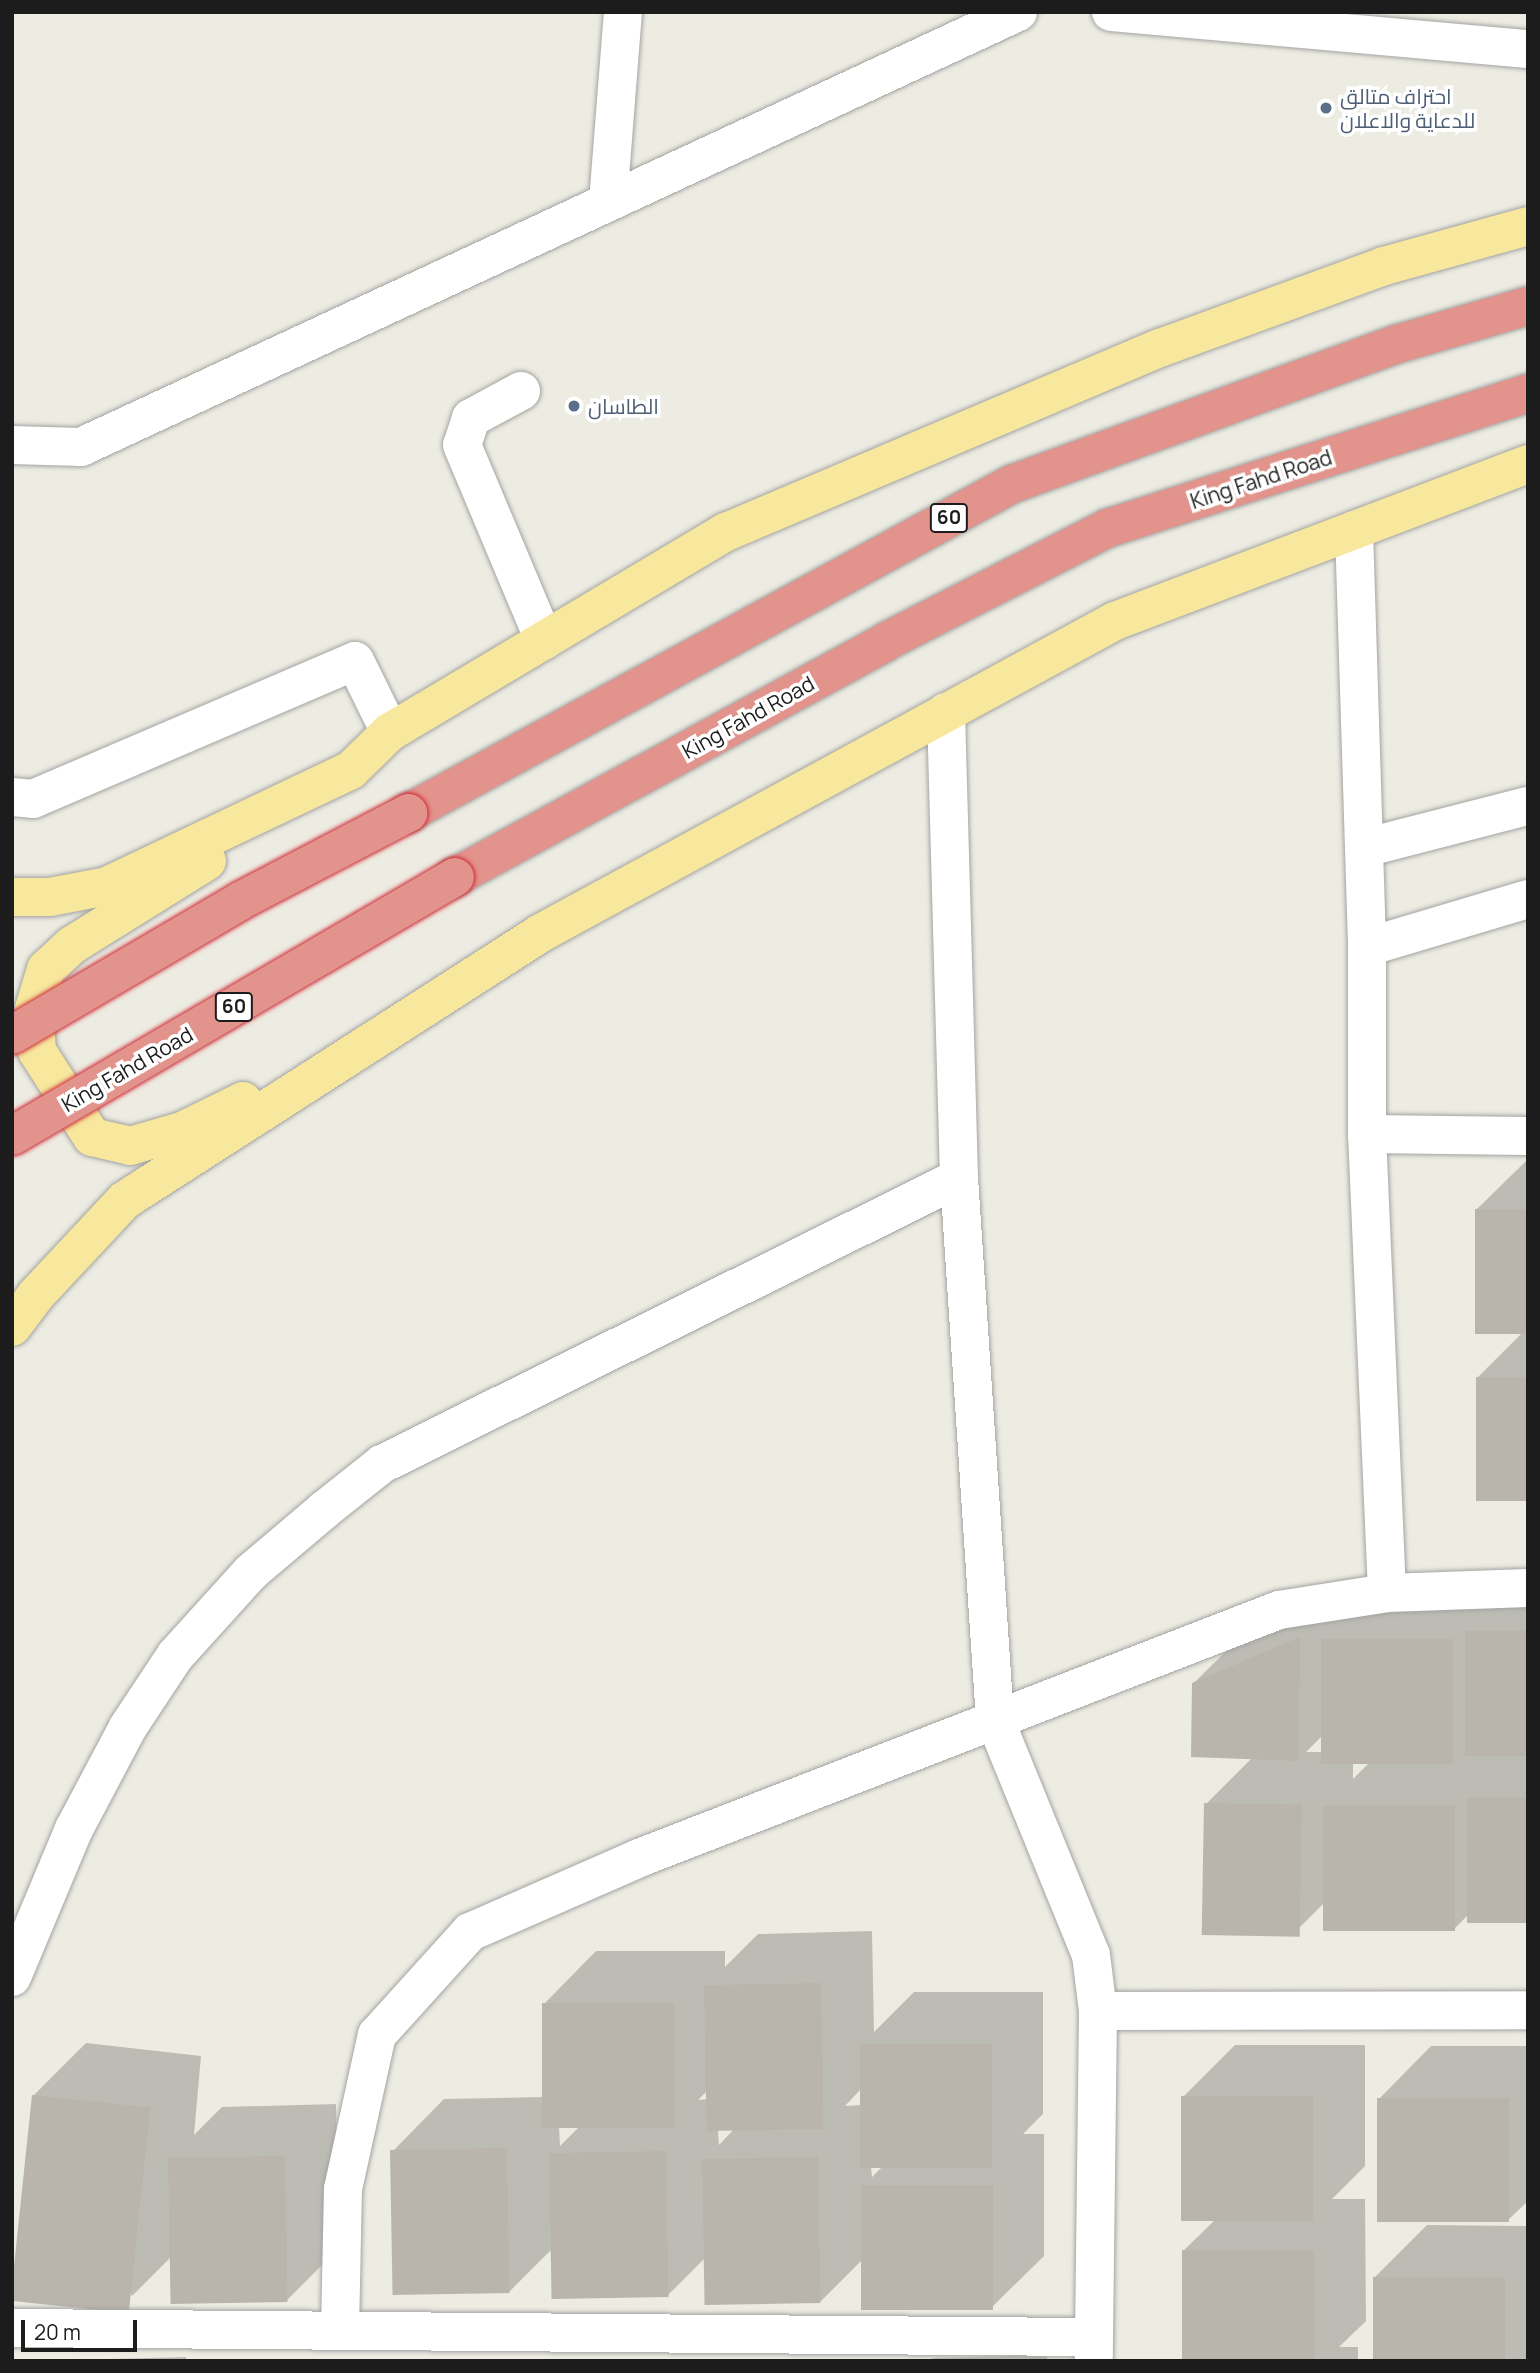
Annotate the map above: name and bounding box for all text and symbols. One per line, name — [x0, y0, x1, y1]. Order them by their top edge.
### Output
place label: احتراف متالق للدعاية والاعلان — [1340, 83, 1475, 133]
marker: احتراف متالق للدعاية والاعلان — [1318, 100, 1334, 116]
place label: الطاسان — [588, 393, 659, 419]
marker: الطاسان — [566, 398, 582, 414]
street label: King Fahd Road — [1187, 444, 1335, 514]
road number: 60 — [930, 503, 968, 534]
street label: King Fahd Road — [678, 670, 818, 764]
road number: 60 — [215, 992, 253, 1023]
street label: King Fahd Road — [57, 1021, 197, 1117]
scale bar — [24, 2306, 140, 2350]
text: 20 m — [34, 2318, 81, 2346]

